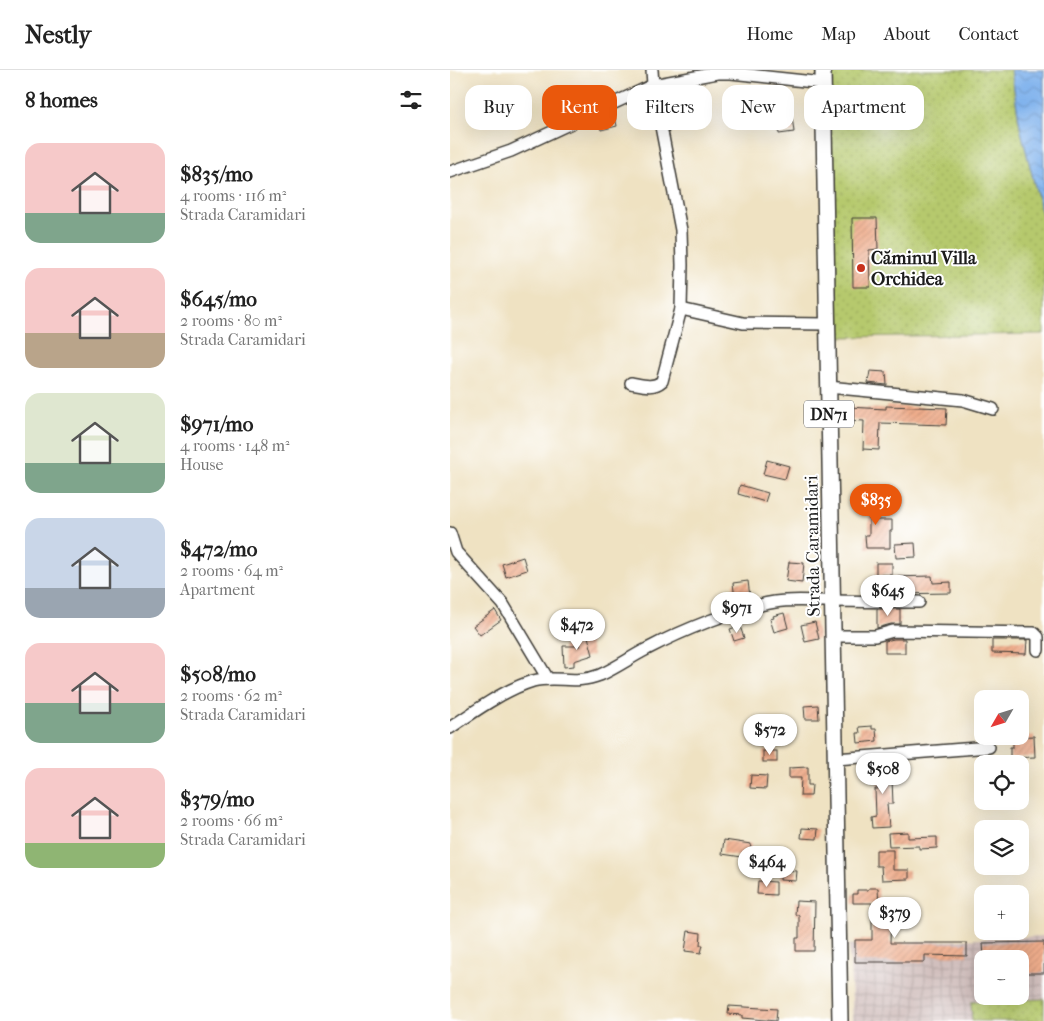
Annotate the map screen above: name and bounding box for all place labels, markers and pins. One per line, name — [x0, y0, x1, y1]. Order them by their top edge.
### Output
place label: Căminul Villa Orchidea — [871, 248, 977, 290]
marker: Căminul Villa Orchidea — [855, 262, 867, 274]
pin: $835 — [846, 484, 906, 526]
pin: $645 — [858, 574, 918, 617]
pin: $971 — [707, 592, 767, 634]
pin: $472 — [547, 608, 607, 651]
pin: $572 — [740, 714, 800, 756]
pin: $508 — [853, 752, 913, 795]
pin: $464 — [737, 846, 797, 888]
pin: $379 — [865, 896, 925, 939]

